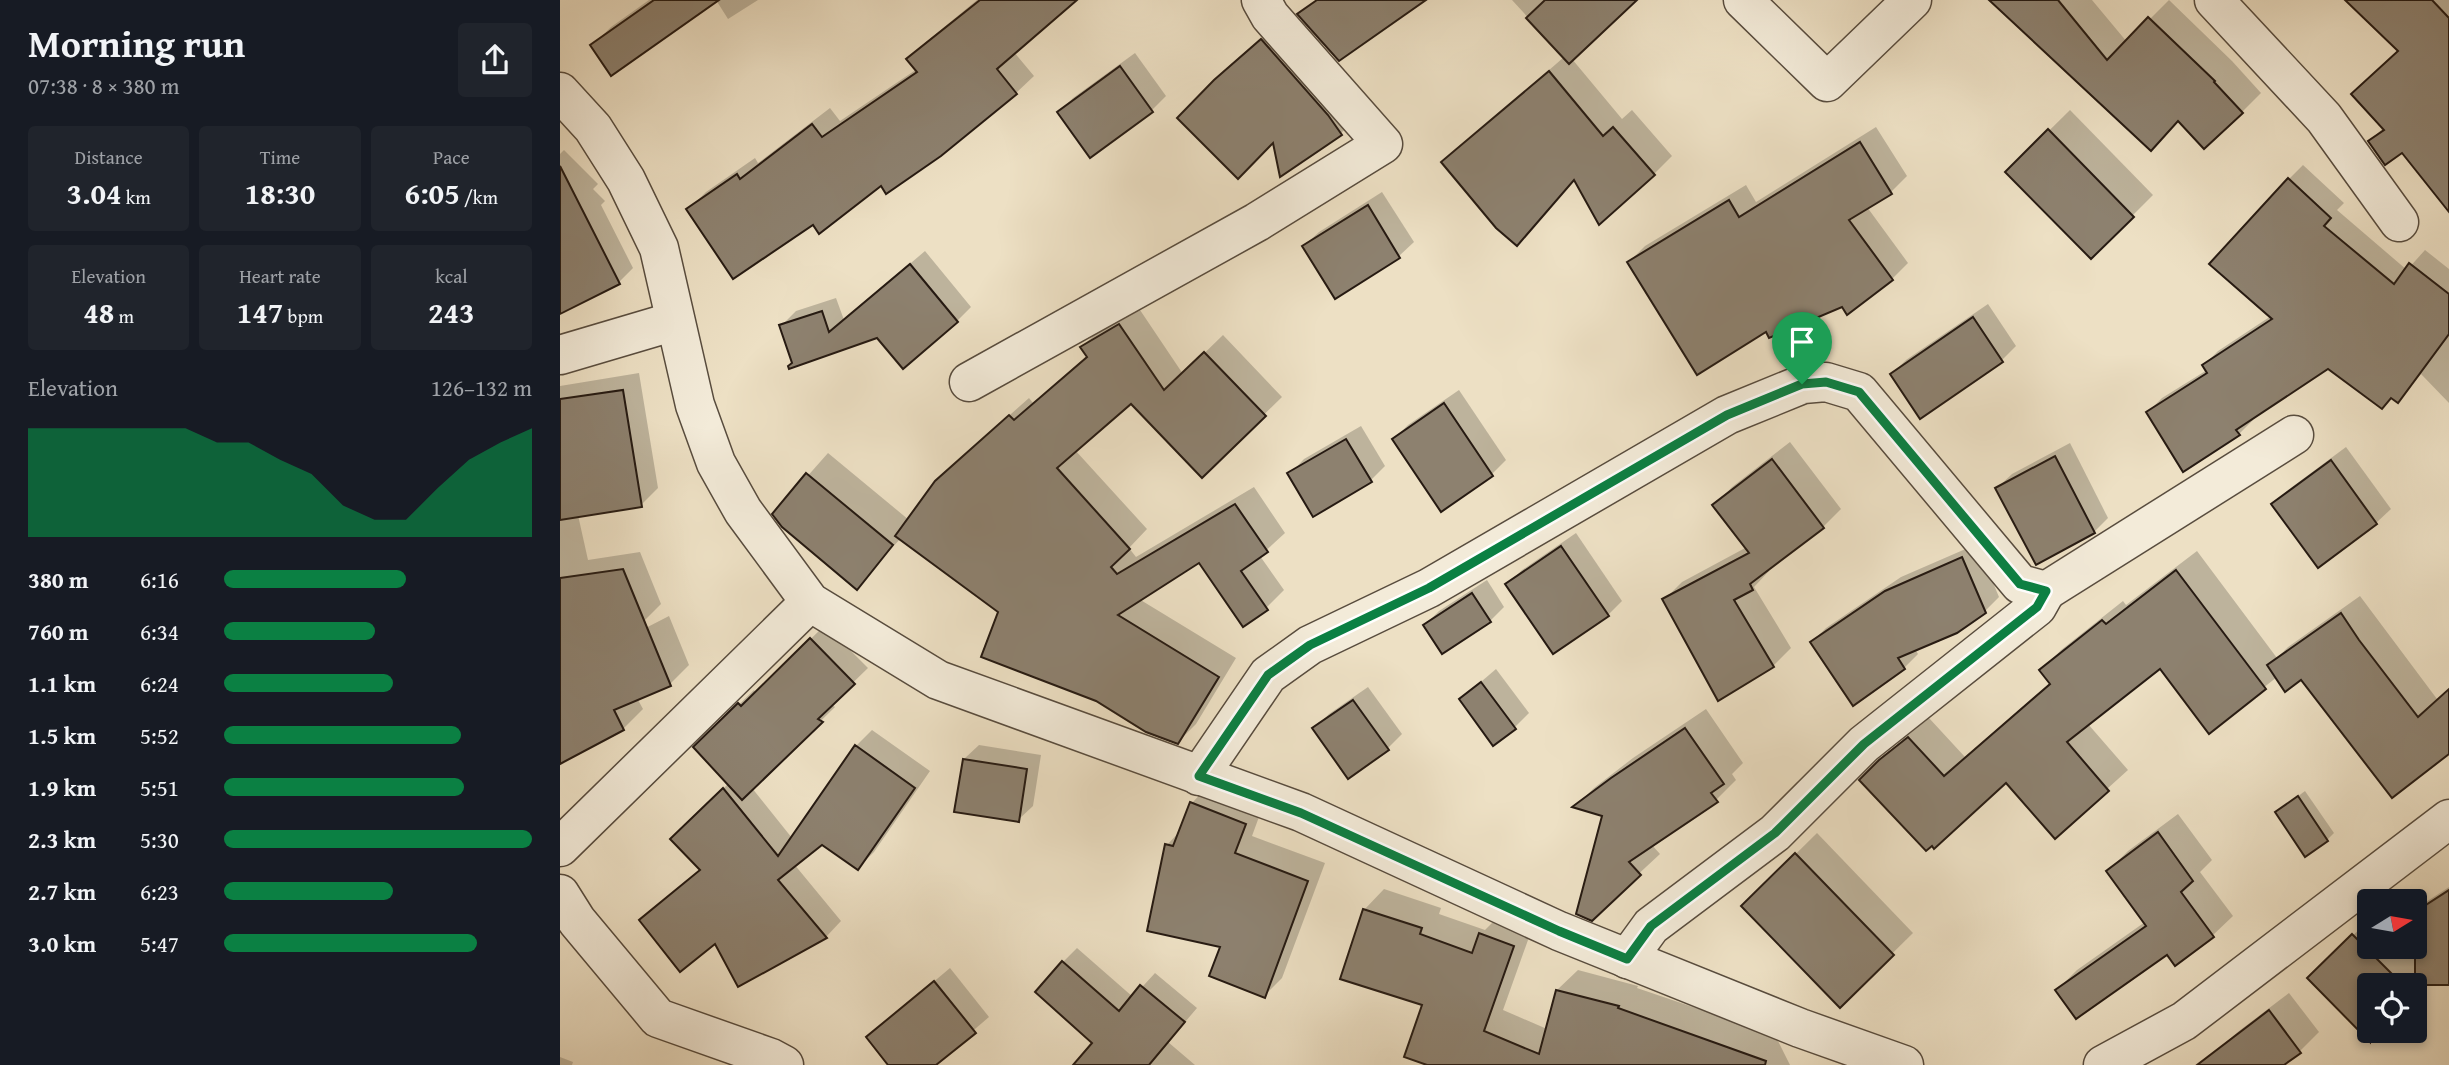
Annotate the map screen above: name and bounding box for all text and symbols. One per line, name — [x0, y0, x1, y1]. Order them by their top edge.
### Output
text: Morning run — [28, 15, 245, 71]
button: share — [458, 23, 532, 97]
text: 07:38 · 8 × 380 m — [28, 69, 180, 102]
text: Distance — [75, 143, 143, 171]
text: Time — [260, 143, 300, 171]
text: Pace — [433, 143, 470, 171]
text: 3.04 — [66, 171, 122, 215]
text: 18:30 — [245, 171, 315, 215]
text: 6:05 — [405, 171, 460, 215]
text: km — [122, 183, 151, 211]
text: /km — [460, 183, 498, 211]
text: Elevation — [71, 262, 146, 290]
text: Heart rate — [239, 262, 321, 290]
text: kcal — [435, 262, 468, 290]
text: 48 — [83, 290, 114, 334]
text: 147 — [237, 290, 283, 334]
text: 243 — [428, 290, 475, 334]
text: m — [114, 302, 134, 330]
text: bpm — [283, 302, 323, 330]
pin — [1772, 312, 1832, 384]
icon: arrive — [1783, 323, 1821, 361]
text: Elevation — [28, 371, 118, 404]
text: 126–132 m — [431, 371, 532, 404]
text: 380 m — [28, 563, 89, 596]
text: 6:16 — [140, 563, 179, 596]
text: 760 m — [28, 615, 89, 648]
text: 6:34 — [140, 615, 179, 648]
text: 1.1 km — [28, 667, 96, 700]
text: 6:24 — [140, 667, 179, 700]
text: 1.5 km — [28, 719, 96, 752]
text: 5:52 — [140, 719, 179, 752]
text: 1.9 km — [28, 771, 96, 804]
text: 5:51 — [140, 771, 179, 804]
text: 2.3 km — [28, 823, 96, 856]
text: 5:30 — [140, 823, 179, 856]
text: 2.7 km — [28, 875, 96, 908]
text: 6:23 — [140, 875, 179, 908]
north arrow — [2357, 889, 2427, 959]
map controls — [2357, 889, 2427, 1043]
text: 3.0 km — [28, 927, 96, 960]
text: 5:47 — [140, 927, 179, 960]
button: locate — [2357, 973, 2427, 1043]

